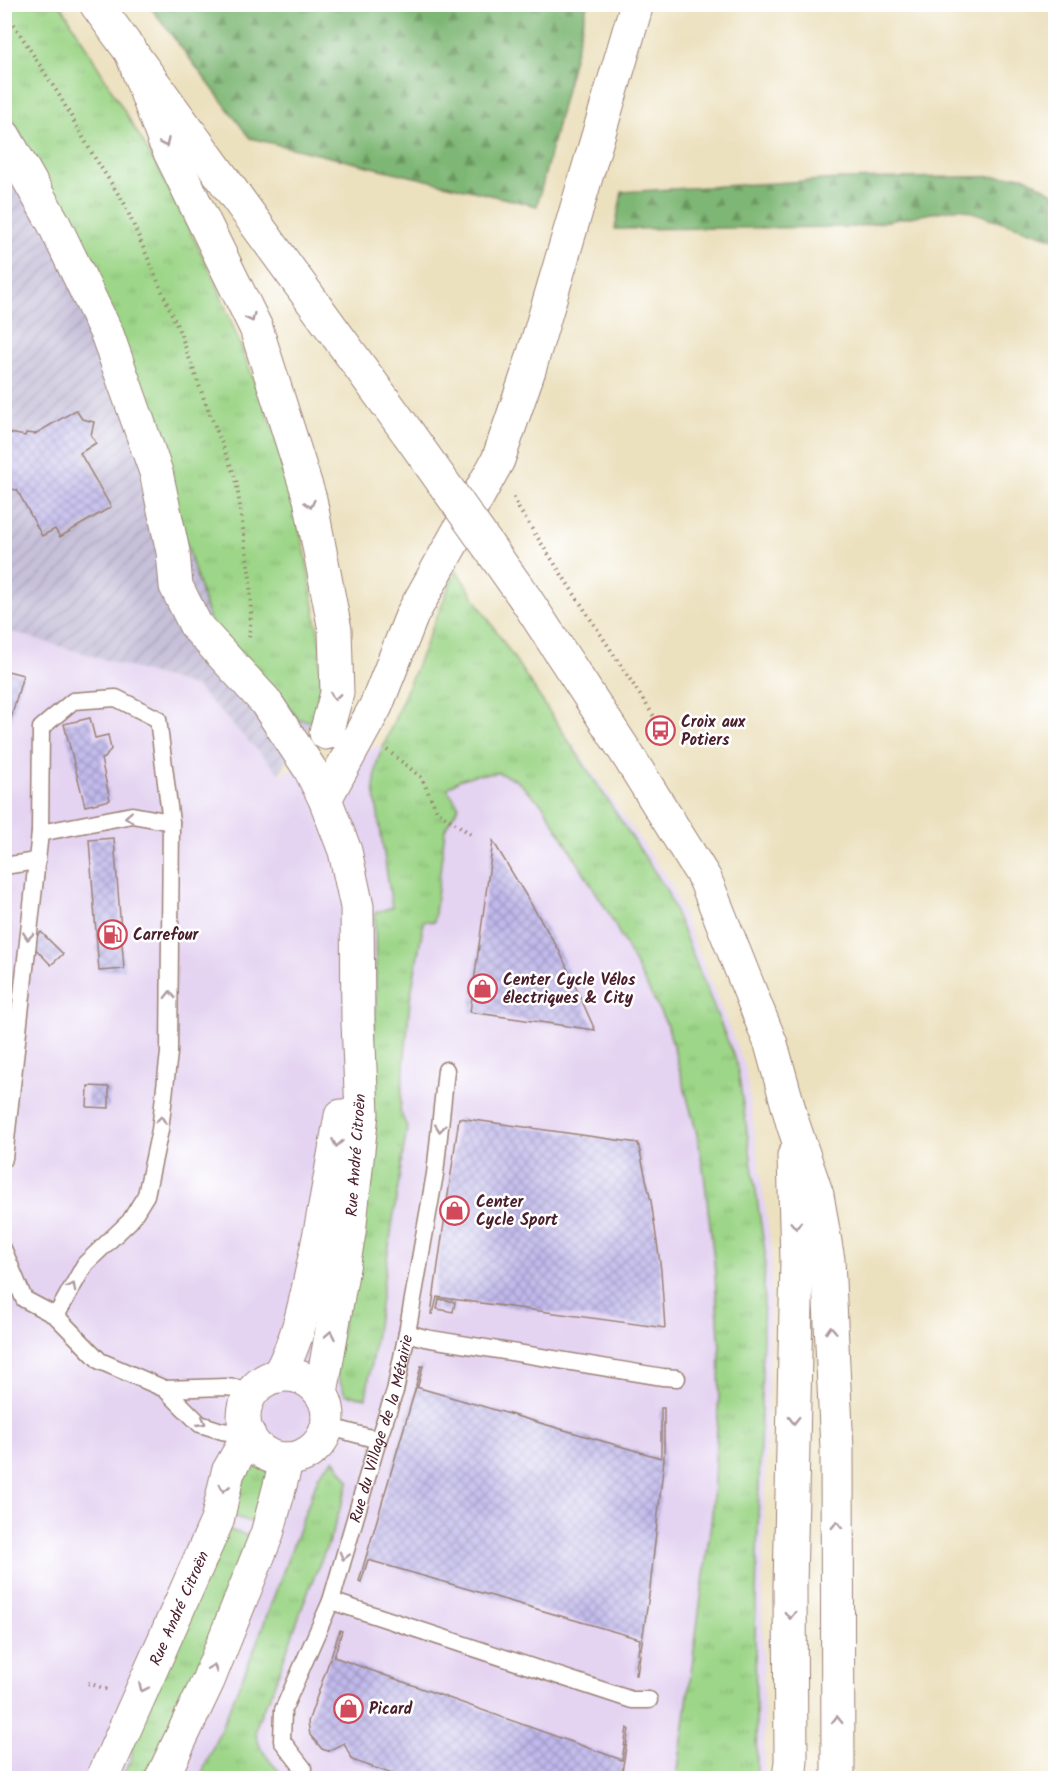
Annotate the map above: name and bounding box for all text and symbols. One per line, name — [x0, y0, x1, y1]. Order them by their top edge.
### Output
one-way arrow — [158, 136, 170, 147]
one-way arrow — [244, 312, 255, 322]
one-way arrow — [303, 498, 316, 508]
one-way arrow — [330, 691, 342, 701]
place label: Croix aux Potiers — [681, 710, 746, 753]
bus stop icon: Croix aux Potiers — [644, 714, 676, 746]
one-way arrow — [125, 810, 134, 823]
fuel station icon: Carrefour — [96, 918, 128, 950]
place label: Carrefour — [133, 923, 199, 948]
one-way arrow — [22, 932, 35, 941]
place label: Center Cycle Vélos électriques & City — [503, 968, 636, 1011]
shop icon: Center Cycle Vélos électriques & City — [466, 972, 498, 1004]
one-way arrow — [164, 990, 176, 999]
street label: Rue André Citroën — [340, 1093, 373, 1217]
one-way arrow — [154, 1116, 167, 1125]
one-way arrow — [434, 1124, 447, 1133]
one-way arrow — [331, 1138, 343, 1147]
place label: Center Cycle Sport — [476, 1190, 559, 1233]
shop icon: Center Cycle Sport — [439, 1194, 471, 1226]
one-way arrow — [790, 1220, 802, 1229]
one-way arrow — [65, 1282, 76, 1293]
one-way arrow — [825, 1326, 838, 1335]
one-way arrow — [323, 1331, 336, 1341]
street label: Rue du Village de la Métairie — [344, 1333, 420, 1526]
one-way arrow — [195, 1415, 206, 1426]
one-way arrow — [788, 1415, 801, 1424]
one-way arrow — [218, 1483, 231, 1493]
one-way arrow — [831, 1521, 843, 1530]
street label: Rue André Citroën — [143, 1547, 216, 1670]
one-way arrow — [339, 1551, 351, 1561]
one-way arrow — [784, 1610, 796, 1619]
one-way arrow — [206, 1664, 218, 1675]
one-way arrow — [138, 1681, 150, 1692]
shop icon: Picard — [332, 1692, 364, 1724]
place label: Picard — [369, 1697, 413, 1722]
one-way arrow — [831, 1716, 843, 1725]

